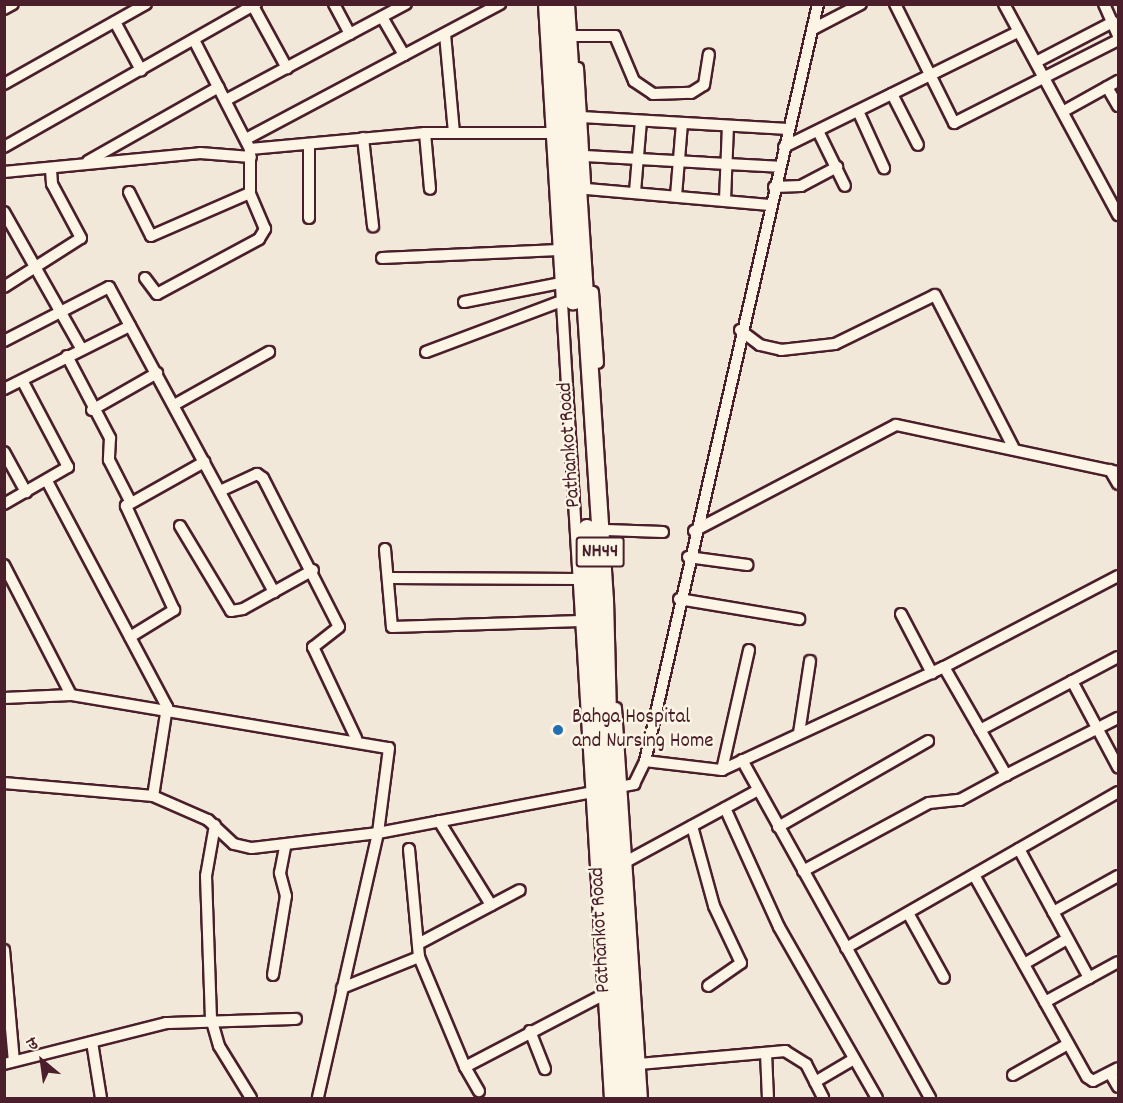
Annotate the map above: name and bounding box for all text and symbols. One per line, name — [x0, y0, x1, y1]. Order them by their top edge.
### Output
street label: Pathankot Road — [553, 381, 587, 509]
road number: NH44 — [574, 535, 626, 569]
place label: Bahga Hospital and Nursing Home — [572, 705, 714, 755]
marker: Bahga Hospital and Nursing Home — [549, 721, 567, 739]
street label: Pathankot Road — [585, 866, 617, 994]
north arrow — [12, 1031, 72, 1091]
text: उ — [23, 1033, 43, 1057]

